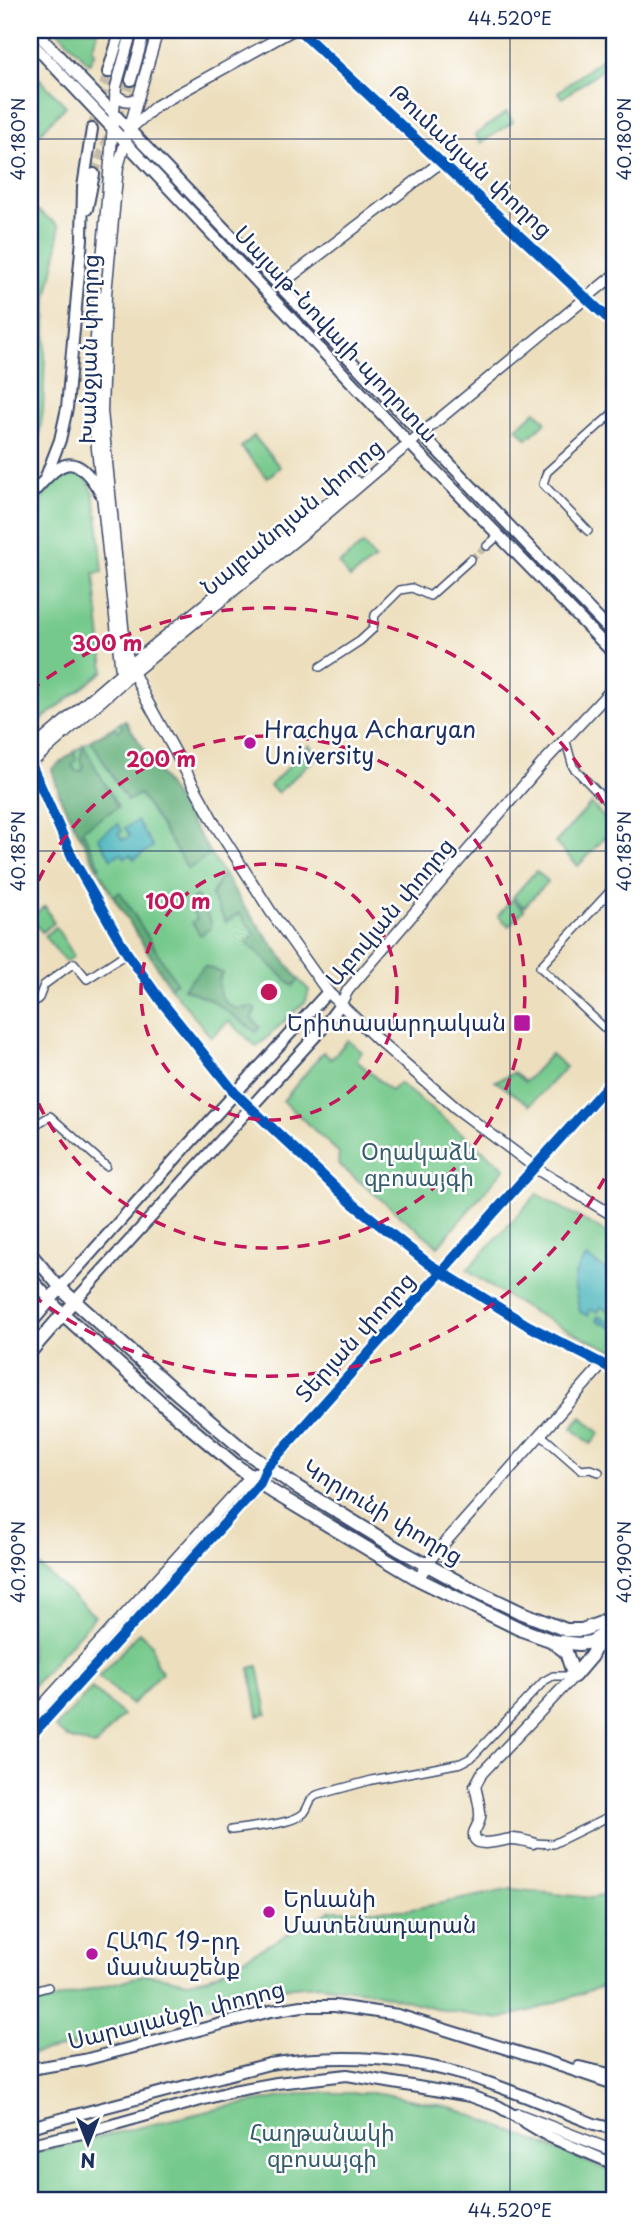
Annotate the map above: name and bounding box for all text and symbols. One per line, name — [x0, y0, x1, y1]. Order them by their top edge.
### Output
text: 44.520°E — [468, 4, 552, 31]
street label: Թումանյան փողոց — [382, 75, 562, 245]
text: 40.180°N — [4, 97, 31, 181]
text: 40.180°N — [610, 97, 637, 181]
street label: Սայաթ-Նովայի պողոտա — [227, 216, 448, 450]
street label: Խանջյան փողոց — [68, 254, 107, 444]
street label: Նալբանդյան փողոց — [192, 429, 390, 603]
text: 300 m — [72, 626, 142, 658]
place label: Hrachya Acharyan University — [264, 711, 476, 772]
marker: Hrachya Acharyan University — [242, 735, 258, 751]
text: 200 m — [126, 742, 196, 774]
text: 40.185°N — [4, 811, 31, 891]
text: 40.185°N — [610, 811, 637, 891]
street label: Աբովյան փողոց — [316, 829, 462, 993]
text: 100 m — [145, 884, 211, 916]
centre of rings — [257, 980, 281, 1004]
place label: Երիտասարդական — [287, 1004, 506, 1039]
marker: Երիտասարդական — [512, 1013, 532, 1033]
park label: Օղակաձև զբոսայգի — [361, 1133, 477, 1194]
street label: Տերյան փողոց — [286, 1263, 422, 1409]
street label: Կորյունի փողոց — [297, 1449, 471, 1572]
text: 40.190°N — [4, 1521, 31, 1603]
text: 40.190°N — [610, 1521, 637, 1603]
place label: Երևանի Մատենադարան — [283, 1880, 477, 1941]
marker: Երևանի Մատենադարան — [261, 1904, 277, 1920]
place label: ՀԱՊՀ 19-րդ մասնաշենք — [106, 1922, 240, 1983]
marker: ՀԱՊՀ 19-րդ մասնաշենք — [84, 1946, 100, 1962]
street label: Սարալանջի փողոց — [63, 1970, 288, 2057]
north arrow — [52, 2108, 122, 2178]
park label: Հաղթանակի զբոսայգի — [249, 2114, 395, 2175]
text: N — [80, 2147, 96, 2175]
text: 44.520°E — [468, 2196, 552, 2223]

